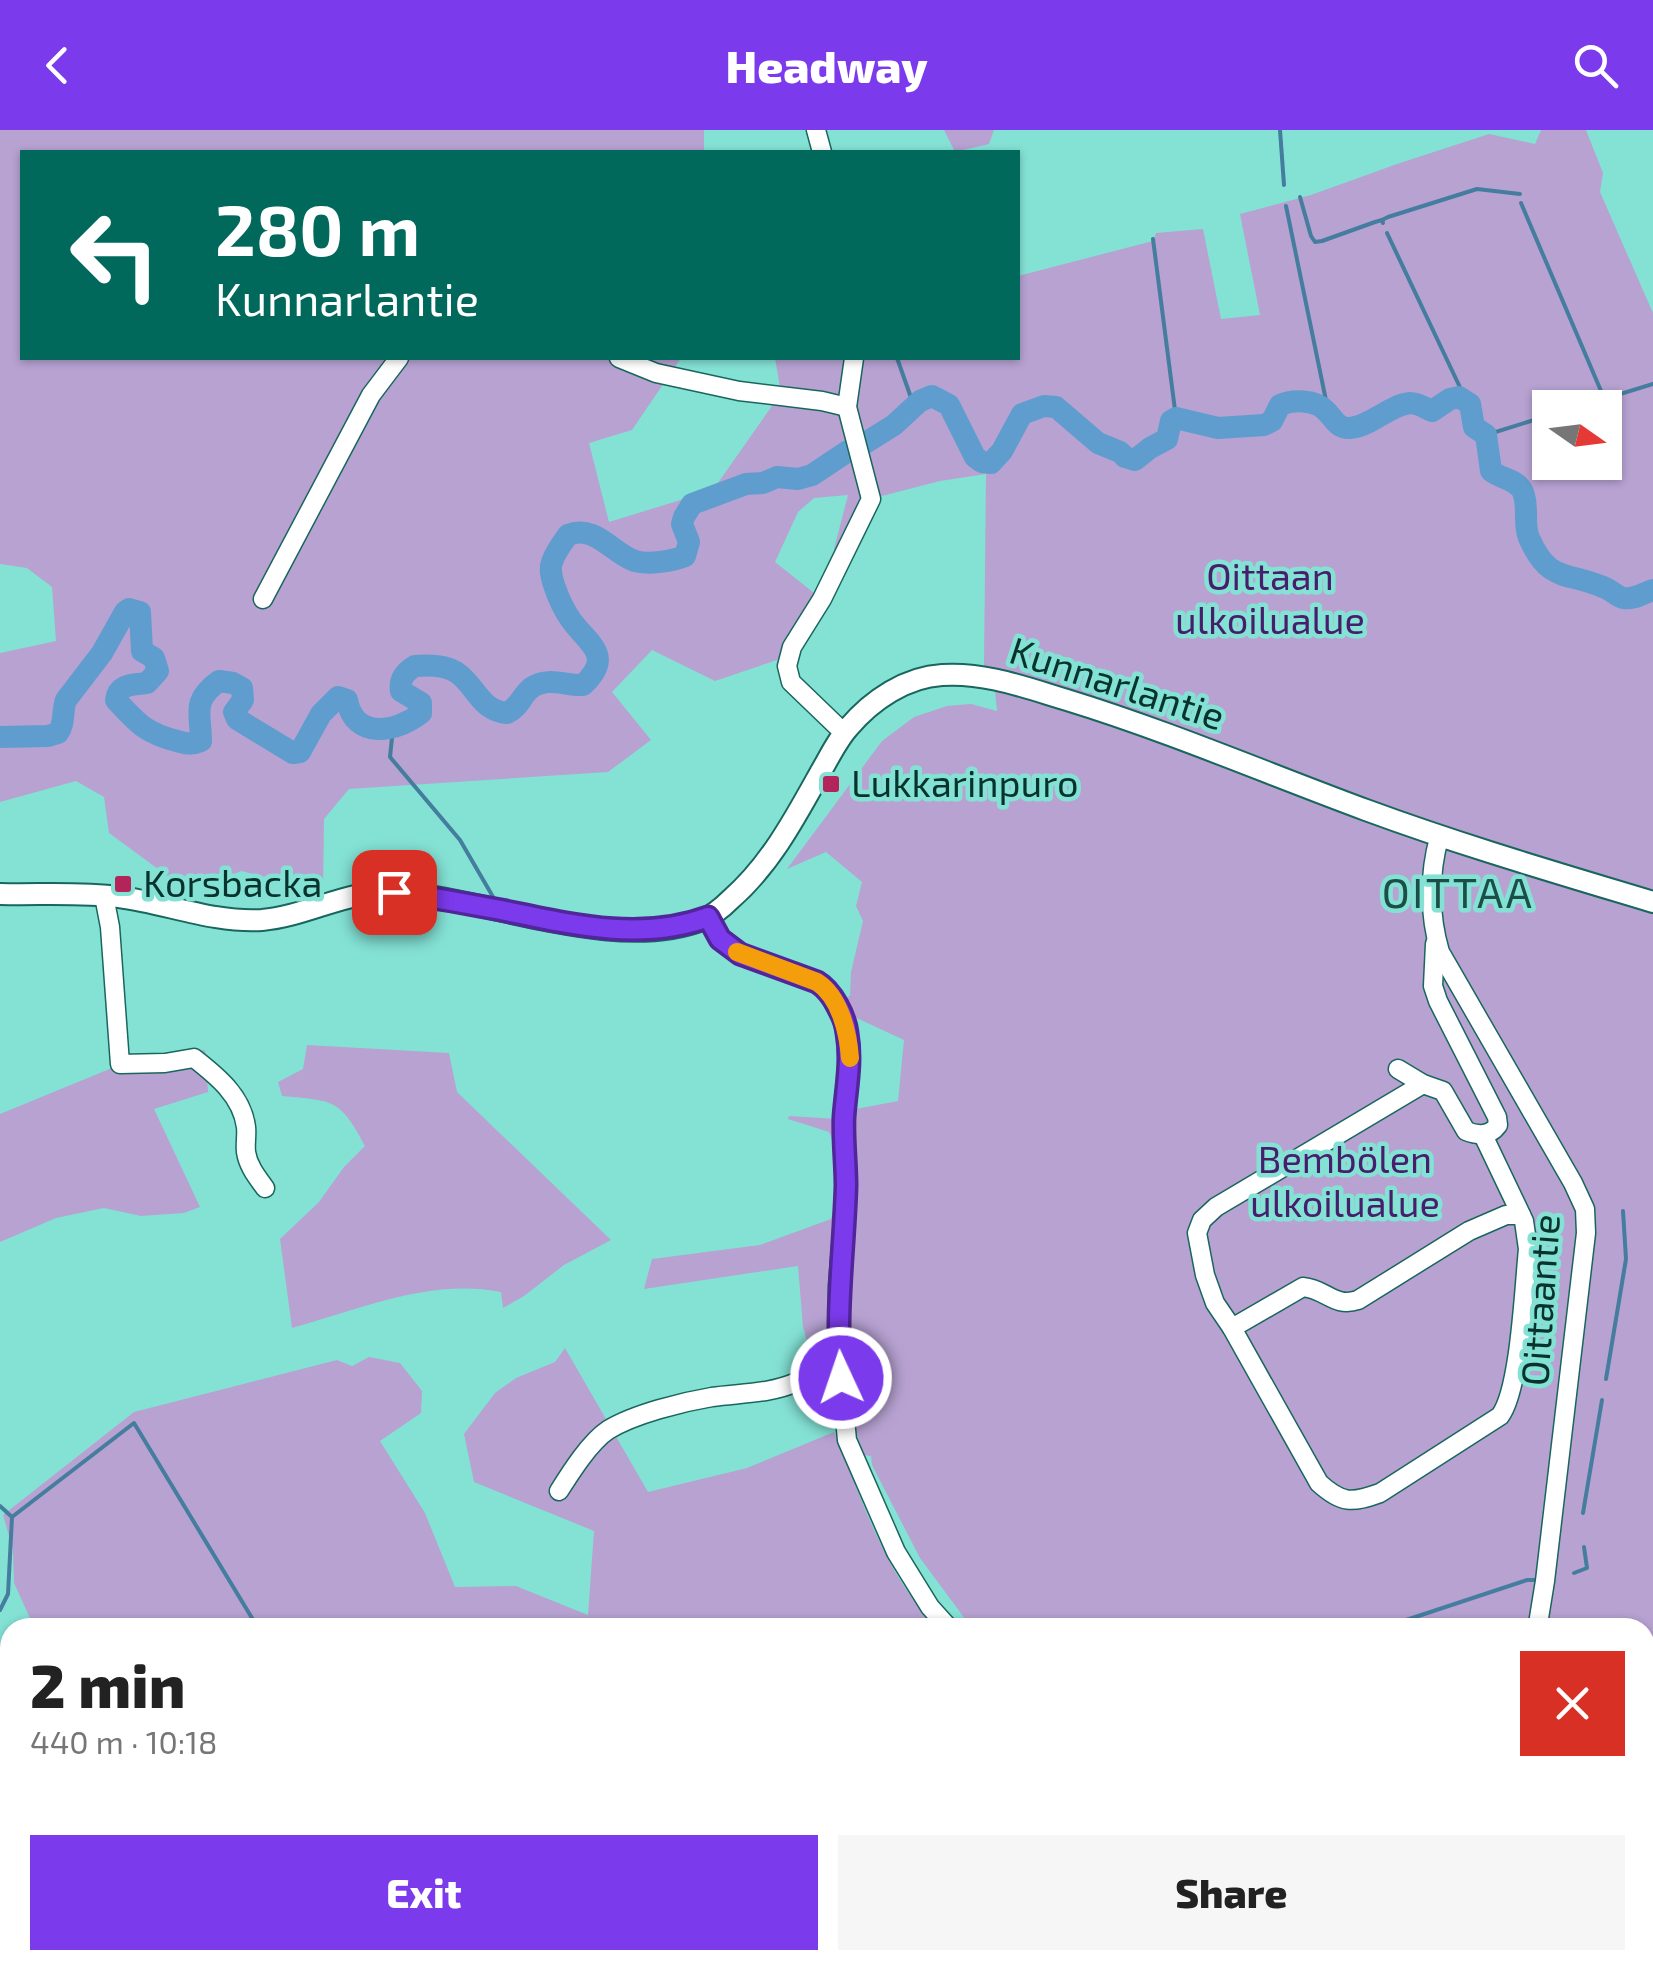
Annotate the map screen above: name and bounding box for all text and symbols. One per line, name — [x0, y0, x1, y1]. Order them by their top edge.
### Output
icon: back — [30, 38, 85, 93]
text: Headway — [725, 38, 928, 92]
icon: search — [1568, 38, 1623, 93]
text: 280 m — [215, 186, 420, 270]
icon: left — [50, 190, 180, 320]
text: Kunnarlantie — [215, 271, 479, 325]
north arrow — [1532, 390, 1622, 480]
map controls — [1532, 390, 1622, 480]
park label: Oittaan ulkoilualue — [1175, 552, 1365, 642]
street label: Kunnarlantie — [1005, 626, 1231, 738]
place label: Lukkarinpuro — [851, 759, 1079, 805]
marker: Lukkarinpuro — [820, 773, 842, 795]
pin — [352, 850, 437, 935]
place label: Korsbacka — [143, 859, 322, 905]
icon: arrive — [367, 865, 422, 920]
district label: OITTAA — [1382, 866, 1534, 916]
marker: Korsbacka — [112, 873, 134, 895]
park label: Bembölen ulkoilualue — [1250, 1135, 1440, 1225]
street label: Oittaantie — [1510, 1213, 1568, 1387]
position arrow — [789, 1326, 893, 1430]
text: 2 min — [30, 1648, 185, 1720]
button: close — [1520, 1651, 1625, 1756]
text: 440 m · 10:18 — [30, 1722, 217, 1760]
button: Exit — [30, 1835, 818, 1950]
button: Share — [838, 1835, 1625, 1950]

